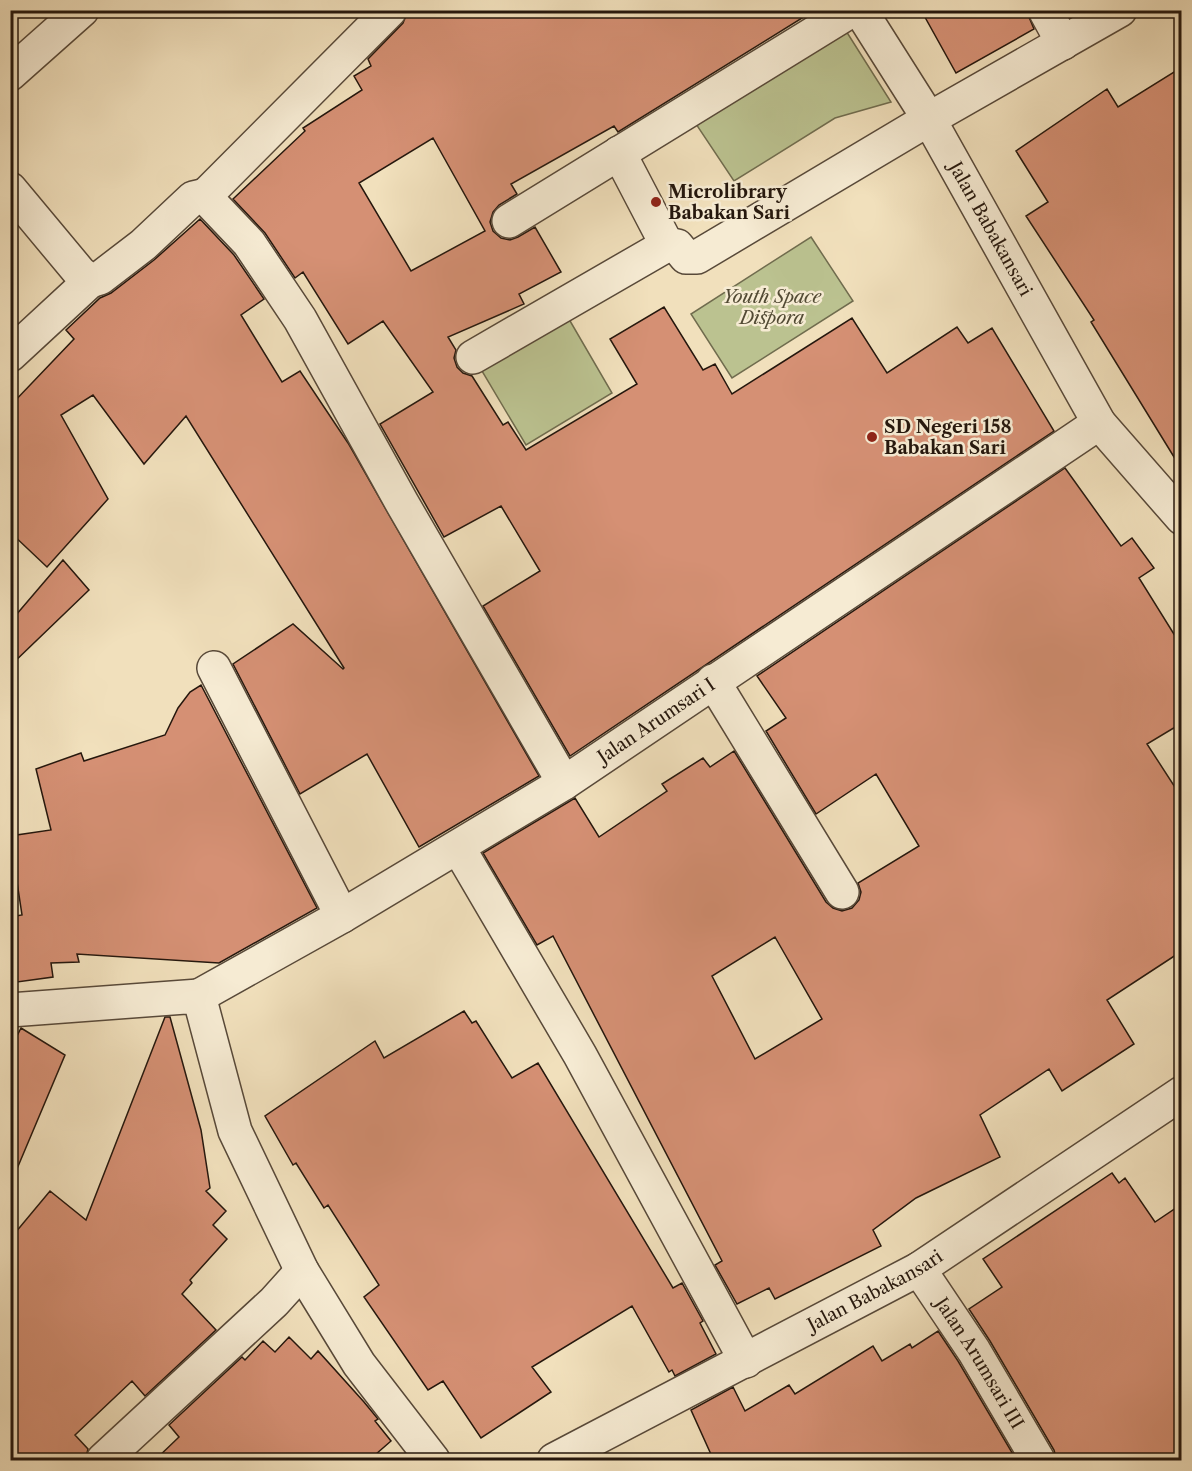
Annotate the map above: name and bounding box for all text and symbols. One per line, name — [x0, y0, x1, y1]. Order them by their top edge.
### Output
street label: Jalan Babakansari — [943, 155, 1037, 300]
place label: Microlibrary Babakan Sari — [668, 181, 791, 224]
marker: Microlibrary Babakan Sari — [649, 195, 663, 209]
park label: Youth Space Dispora — [723, 286, 822, 329]
place label: SD Negeri 158 Babakan Sari — [884, 416, 1012, 459]
marker: SD Negeri 158 Babakan Sari — [865, 430, 879, 444]
street label: Jalan Arumsari I — [591, 674, 719, 770]
street label: Jalan Babakansari — [801, 1245, 947, 1338]
street label: Jalan Arumsari III — [929, 1291, 1028, 1433]

